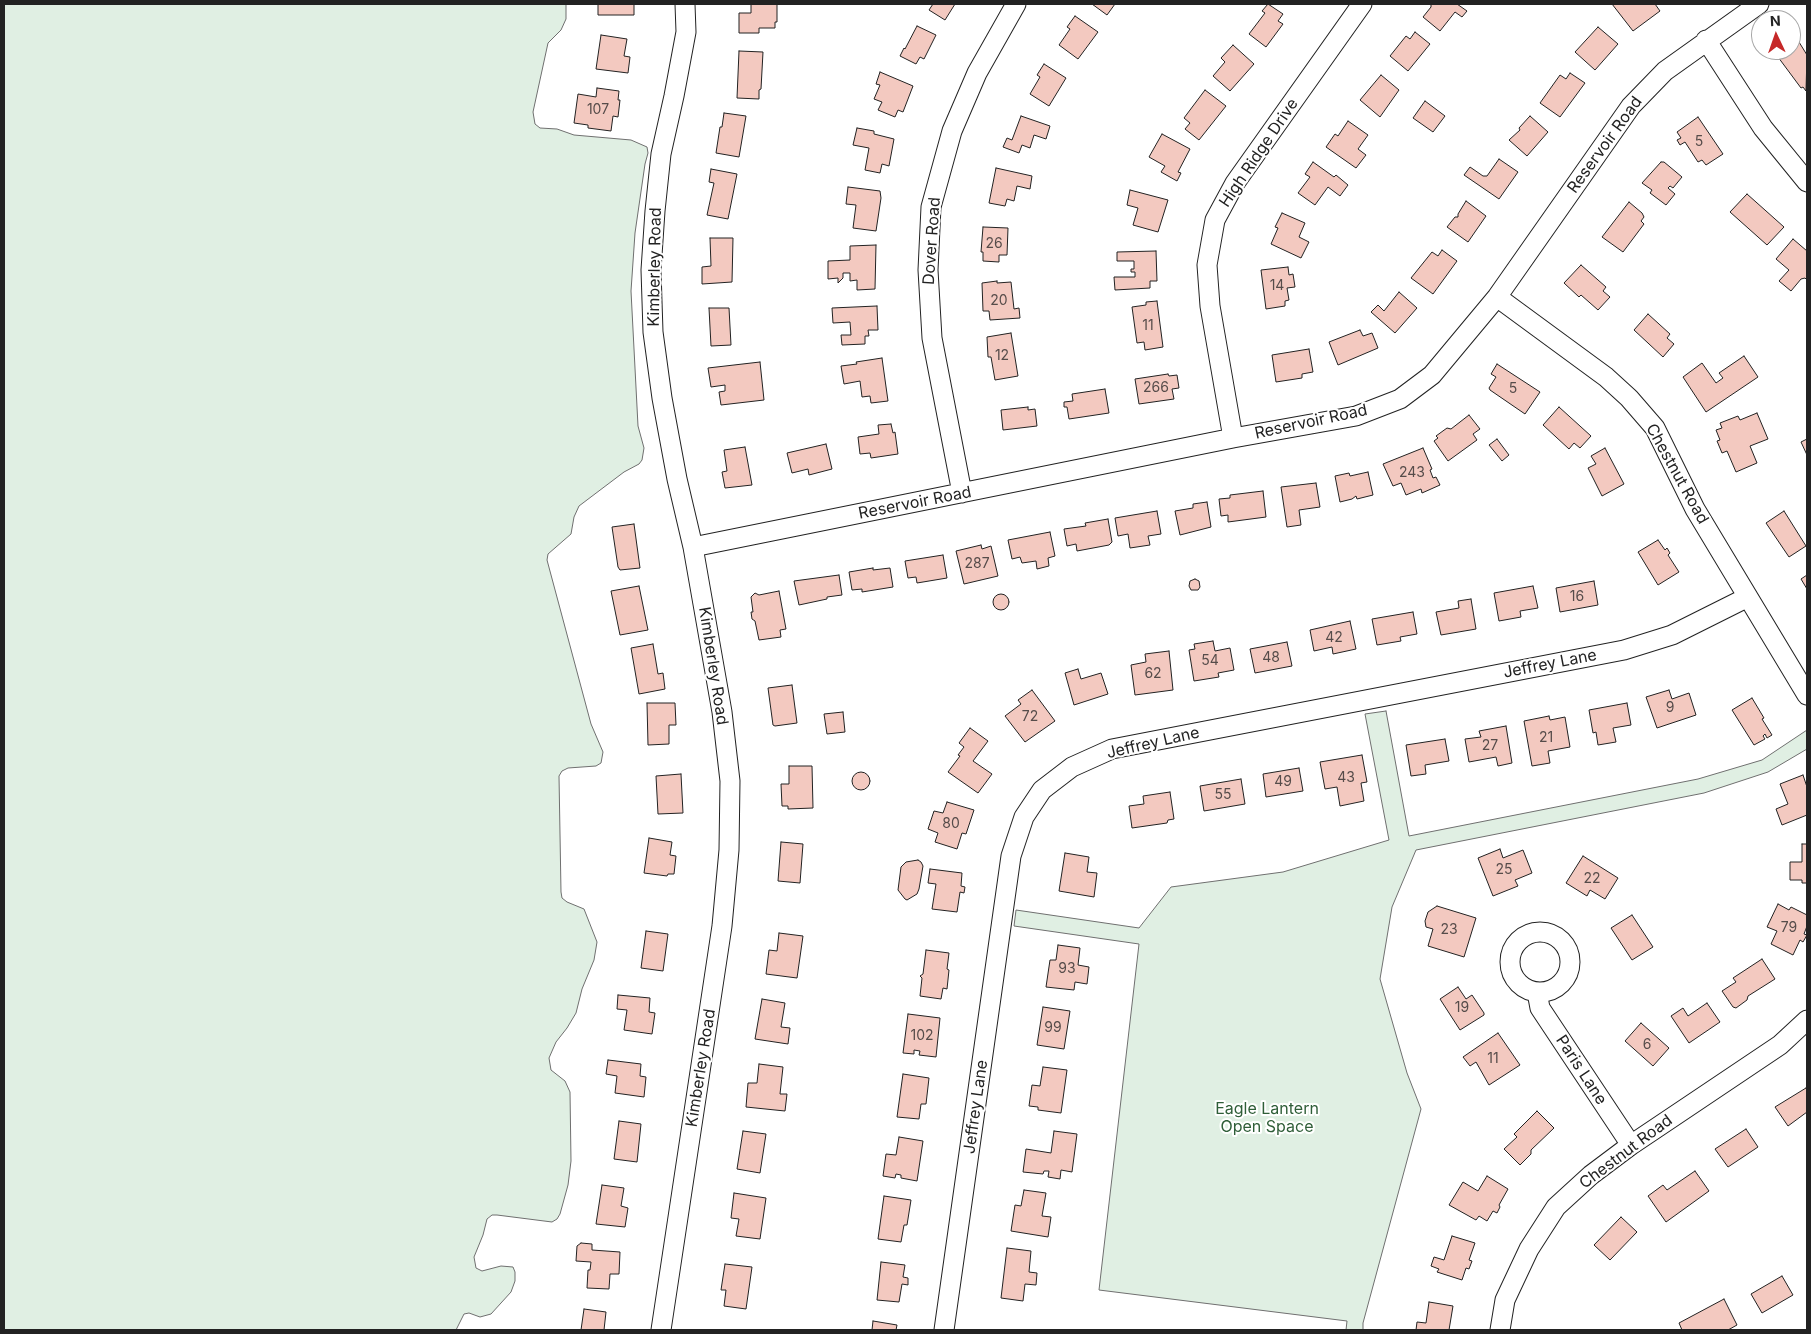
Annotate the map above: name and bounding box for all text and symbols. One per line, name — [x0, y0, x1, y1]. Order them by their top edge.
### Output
north arrow — [1751, 10, 1801, 60]
text: N — [1769, 12, 1781, 29]
street label: Reservoir Road — [1564, 93, 1646, 197]
street label: High Ridge Drive — [1216, 95, 1302, 211]
house number: 107 — [587, 102, 609, 118]
house number: 5 — [1695, 134, 1703, 150]
street label: Dover Road — [919, 196, 945, 286]
street label: Kimberley Road — [644, 207, 666, 327]
house number: 26 — [985, 236, 1003, 252]
house number: 14 — [1270, 278, 1284, 294]
house number: 20 — [990, 293, 1008, 309]
house number: 11 — [1142, 318, 1154, 334]
house number: 12 — [995, 348, 1009, 364]
house number: 266 — [1143, 380, 1169, 396]
house number: 5 — [1509, 381, 1517, 397]
street label: Reservoir Road — [1253, 401, 1369, 443]
street label: Chestnut Road — [1642, 421, 1712, 527]
house number: 243 — [1399, 465, 1425, 481]
street label: Reservoir Road — [857, 483, 973, 523]
house number: 287 — [964, 556, 990, 572]
house number: 16 — [1570, 589, 1584, 605]
street label: Kimberley Road — [694, 606, 732, 726]
house number: 42 — [1325, 630, 1343, 646]
street label: Jeffrey Lane — [1502, 646, 1598, 682]
house number: 48 — [1262, 650, 1280, 666]
house number: 54 — [1201, 653, 1219, 669]
house number: 62 — [1144, 666, 1162, 682]
house number: 9 — [1666, 700, 1674, 716]
house number: 72 — [1022, 709, 1038, 725]
street label: Jeffrey Lane — [1105, 723, 1201, 763]
house number: 21 — [1539, 730, 1553, 746]
house number: 27 — [1482, 738, 1498, 754]
house number: 43 — [1337, 770, 1355, 786]
house number: 49 — [1274, 774, 1292, 790]
house number: 55 — [1214, 787, 1232, 803]
house number: 80 — [942, 816, 960, 832]
house number: 25 — [1495, 862, 1513, 878]
house number: 22 — [1583, 871, 1601, 887]
house number: 79 — [1781, 920, 1797, 936]
house number: 23 — [1440, 922, 1458, 938]
house number: 93 — [1058, 961, 1076, 977]
house number: 19 — [1455, 1000, 1469, 1016]
street label: Kimberley Road — [682, 1008, 720, 1128]
house number: 99 — [1044, 1020, 1062, 1036]
house number: 102 — [910, 1028, 934, 1044]
street label: Paris Lane — [1551, 1032, 1611, 1108]
house number: 6 — [1643, 1037, 1651, 1053]
house number: 11 — [1487, 1051, 1499, 1067]
street label: Jeffrey Lane — [960, 1059, 992, 1155]
park label: Eagle Lantern Open Space — [1215, 1099, 1319, 1137]
street label: Chestnut Road — [1576, 1111, 1676, 1193]

